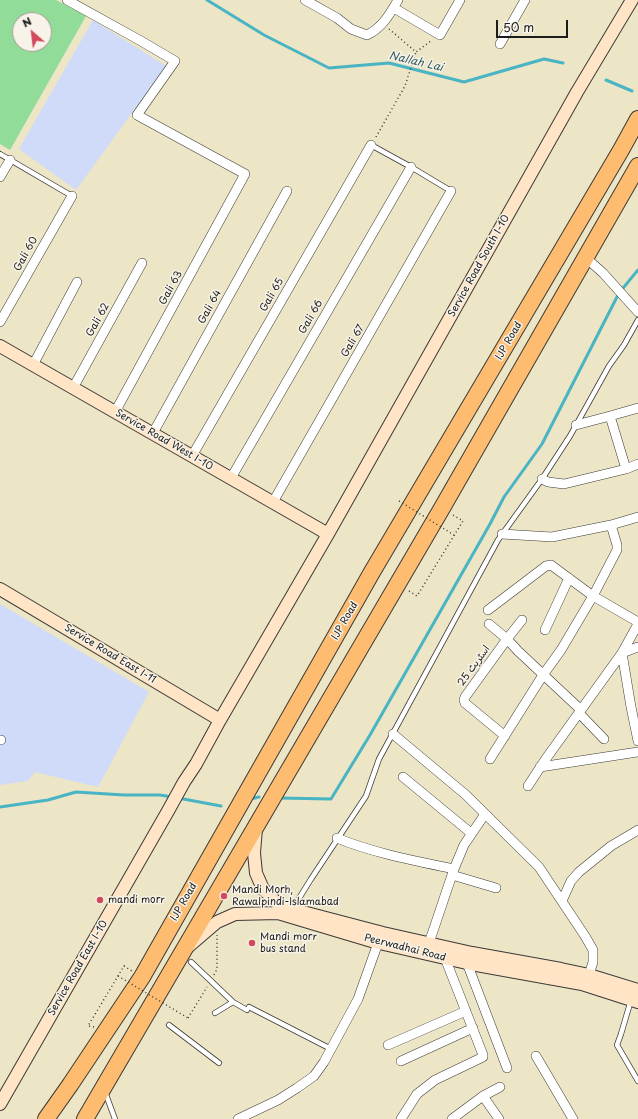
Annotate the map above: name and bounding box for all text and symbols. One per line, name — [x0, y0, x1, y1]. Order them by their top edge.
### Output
north arrow — [12, 12, 52, 52]
text: N — [19, 12, 34, 31]
scale bar — [498, 12, 570, 38]
text: 50 m — [503, 18, 534, 36]
water label: Nallah Lai — [388, 49, 444, 75]
street label: Service Road South I-10 — [446, 213, 512, 319]
street label: Gali 60 — [12, 235, 40, 273]
street label: Gali 63 — [157, 269, 185, 307]
street label: Gali 65 — [258, 276, 286, 314]
street label: Gali 64 — [196, 288, 224, 326]
street label: Gali 66 — [297, 298, 325, 336]
street label: Gali 62 — [84, 301, 112, 339]
street label: IJP Road — [493, 320, 525, 362]
street label: Gali 67 — [339, 323, 367, 359]
street label: Service Road West I-10 — [113, 407, 215, 473]
street label: IJP Road — [329, 600, 361, 642]
street label: Service Road East I-11 — [62, 622, 158, 686]
street label: اسٹریٹ 25 — [455, 643, 493, 689]
street label: IJP Road — [168, 881, 200, 923]
place label: Mandi Morh, Rawalpindi-Islamabad — [232, 884, 339, 908]
marker: Mandi Morh, Rawalpindi-Islamabad — [219, 891, 229, 901]
place label: mandi morr — [108, 894, 165, 906]
marker: mandi morr — [95, 895, 105, 905]
street label: Service Road East I-10 — [46, 918, 110, 1018]
place label: Mandi morr bus stand — [260, 931, 317, 954]
street label: Peerwadhai Road — [363, 932, 447, 964]
marker: Mandi morr bus stand — [247, 938, 257, 948]

